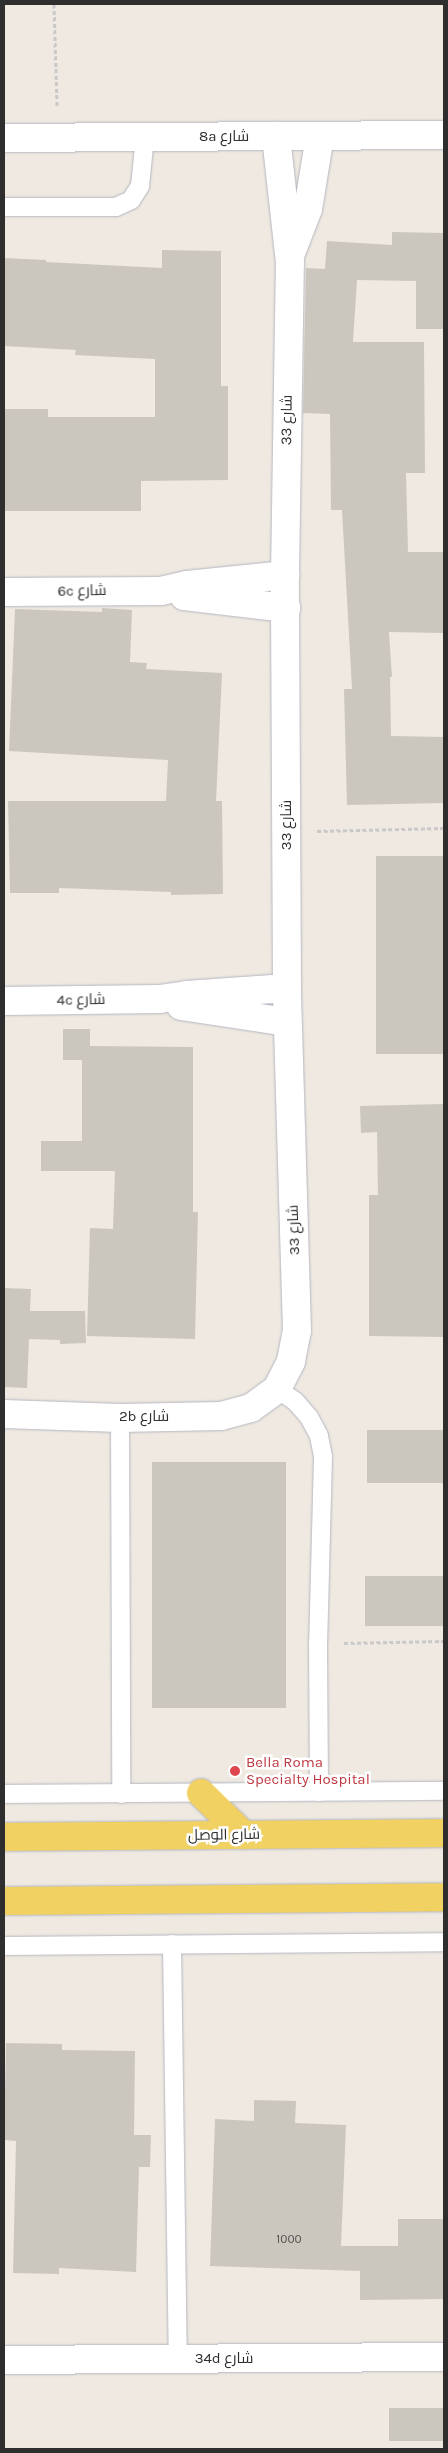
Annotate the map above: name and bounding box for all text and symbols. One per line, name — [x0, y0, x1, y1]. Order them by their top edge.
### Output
street label: 8a شارع — [199, 128, 249, 146]
street label: شارع 33 — [278, 395, 296, 445]
street label: 6c شارع — [57, 582, 107, 600]
street label: شارع 33 — [278, 800, 296, 850]
street label: 4c شارع — [56, 991, 106, 1009]
street label: شارع 33 — [284, 1205, 304, 1255]
street label: 2b شارع — [119, 1408, 169, 1426]
place label: Bella Roma Specialty Hospital — [246, 1753, 370, 1788]
marker: Bella Roma Specialty Hospital — [228, 1764, 242, 1778]
street label: شارع الوصل — [188, 1825, 260, 1845]
house number: 1000 — [276, 2233, 302, 2247]
street label: 34d شارع — [195, 2350, 253, 2368]

